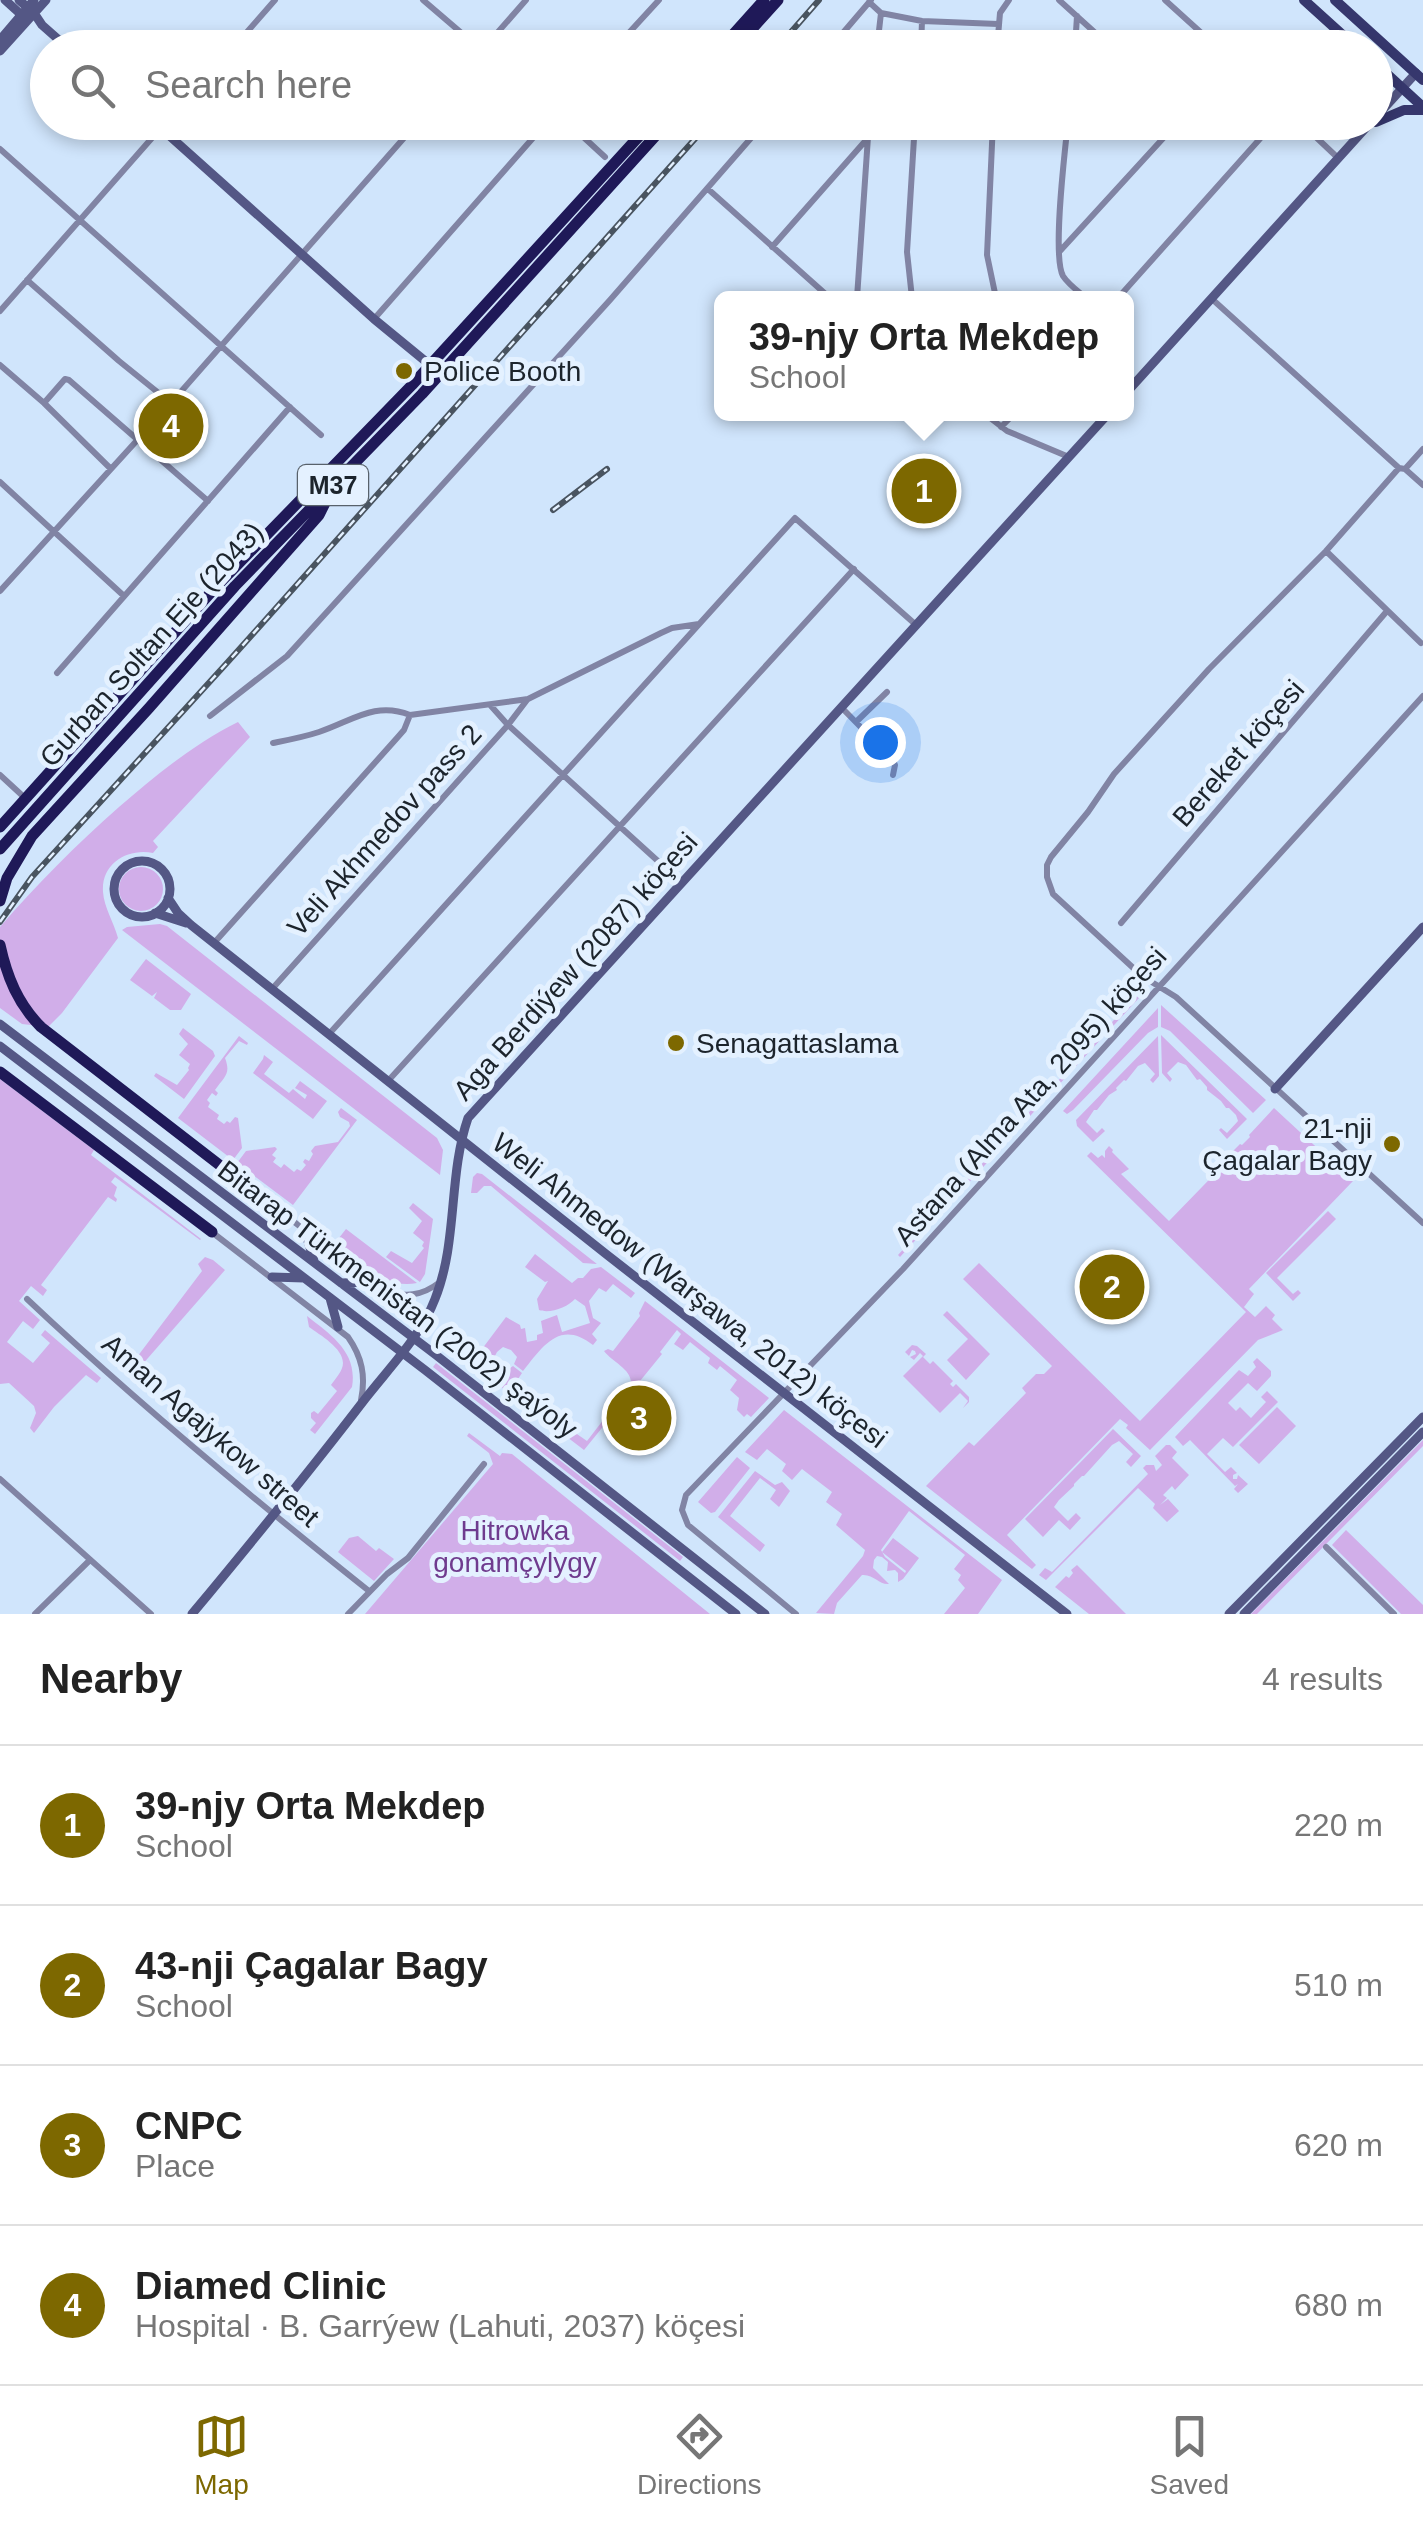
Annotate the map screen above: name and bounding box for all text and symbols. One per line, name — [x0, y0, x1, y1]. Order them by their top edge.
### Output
search box — [30, 30, 1393, 140]
icon: search — [65, 58, 120, 113]
text: Search here — [145, 64, 352, 106]
popup — [714, 291, 1134, 421]
text: 39-njy Orta Mekdep — [749, 316, 1099, 358]
place label: Police Booth — [424, 356, 581, 387]
text: School — [749, 359, 847, 395]
marker: Police Booth — [393, 360, 415, 382]
pin: 4 — [138, 388, 204, 464]
pin: 1 — [892, 454, 956, 528]
road number: M37 — [298, 465, 368, 505]
street label: Gurban Soltan Eje (2043) — [34, 516, 269, 773]
street label: Bereket köçesi — [1166, 674, 1310, 833]
your location — [855, 717, 906, 768]
street label: Veli Akhmedov pass 2 — [281, 718, 488, 942]
street label: Aga Berdiýew (2087) köçesi — [447, 826, 704, 1106]
street label: Astana (Alma Ata, 2095) köçesi — [888, 941, 1173, 1252]
place label: Senagattaslama — [696, 1028, 899, 1059]
marker: Senagattaslama — [665, 1032, 687, 1054]
place label: 21-nji Çagalar Bagy — [1202, 1113, 1372, 1176]
street label: Weli Ahmedow (Warşawa, 2012) köçesi — [486, 1127, 893, 1454]
marker: 21-nji Çagalar Bagy — [1381, 1133, 1403, 1155]
street label: Bitarap Türkmenistan (2002) şaýoly — [212, 1154, 583, 1445]
pin: 2 — [1080, 1250, 1144, 1324]
street label: Aman Agajykow street — [96, 1328, 326, 1533]
pin: 3 — [606, 1380, 672, 1456]
park label: Hitrowka gonamçylygy — [433, 1515, 597, 1578]
text: Nearby — [40, 1655, 182, 1702]
text: 4 results — [1262, 1661, 1383, 1697]
text: 39-njy Orta Mekdep — [135, 1785, 486, 1827]
text: 1 — [64, 1807, 81, 1843]
text: 220 m — [1294, 1807, 1383, 1843]
text: School — [135, 1828, 233, 1864]
text: 43-nji Çagalar Bagy — [135, 1945, 488, 1987]
text: 2 — [64, 1967, 81, 2003]
text: 510 m — [1294, 1967, 1383, 2003]
text: School — [135, 1988, 233, 2024]
text: CNPC — [135, 2105, 243, 2147]
text: 3 — [64, 2127, 81, 2163]
text: 620 m — [1294, 2127, 1383, 2163]
text: Place — [135, 2148, 215, 2184]
text: Diamed Clinic — [135, 2265, 386, 2307]
text: 4 — [64, 2287, 81, 2323]
text: 680 m — [1294, 2287, 1383, 2323]
text: Hospital · B. Garrýew (Lahuti, 2037) köçesi — [135, 2308, 745, 2344]
tab: Map — [194, 2409, 249, 2501]
tab: Directions — [637, 2409, 762, 2501]
tab: Saved — [1150, 2409, 1229, 2501]

